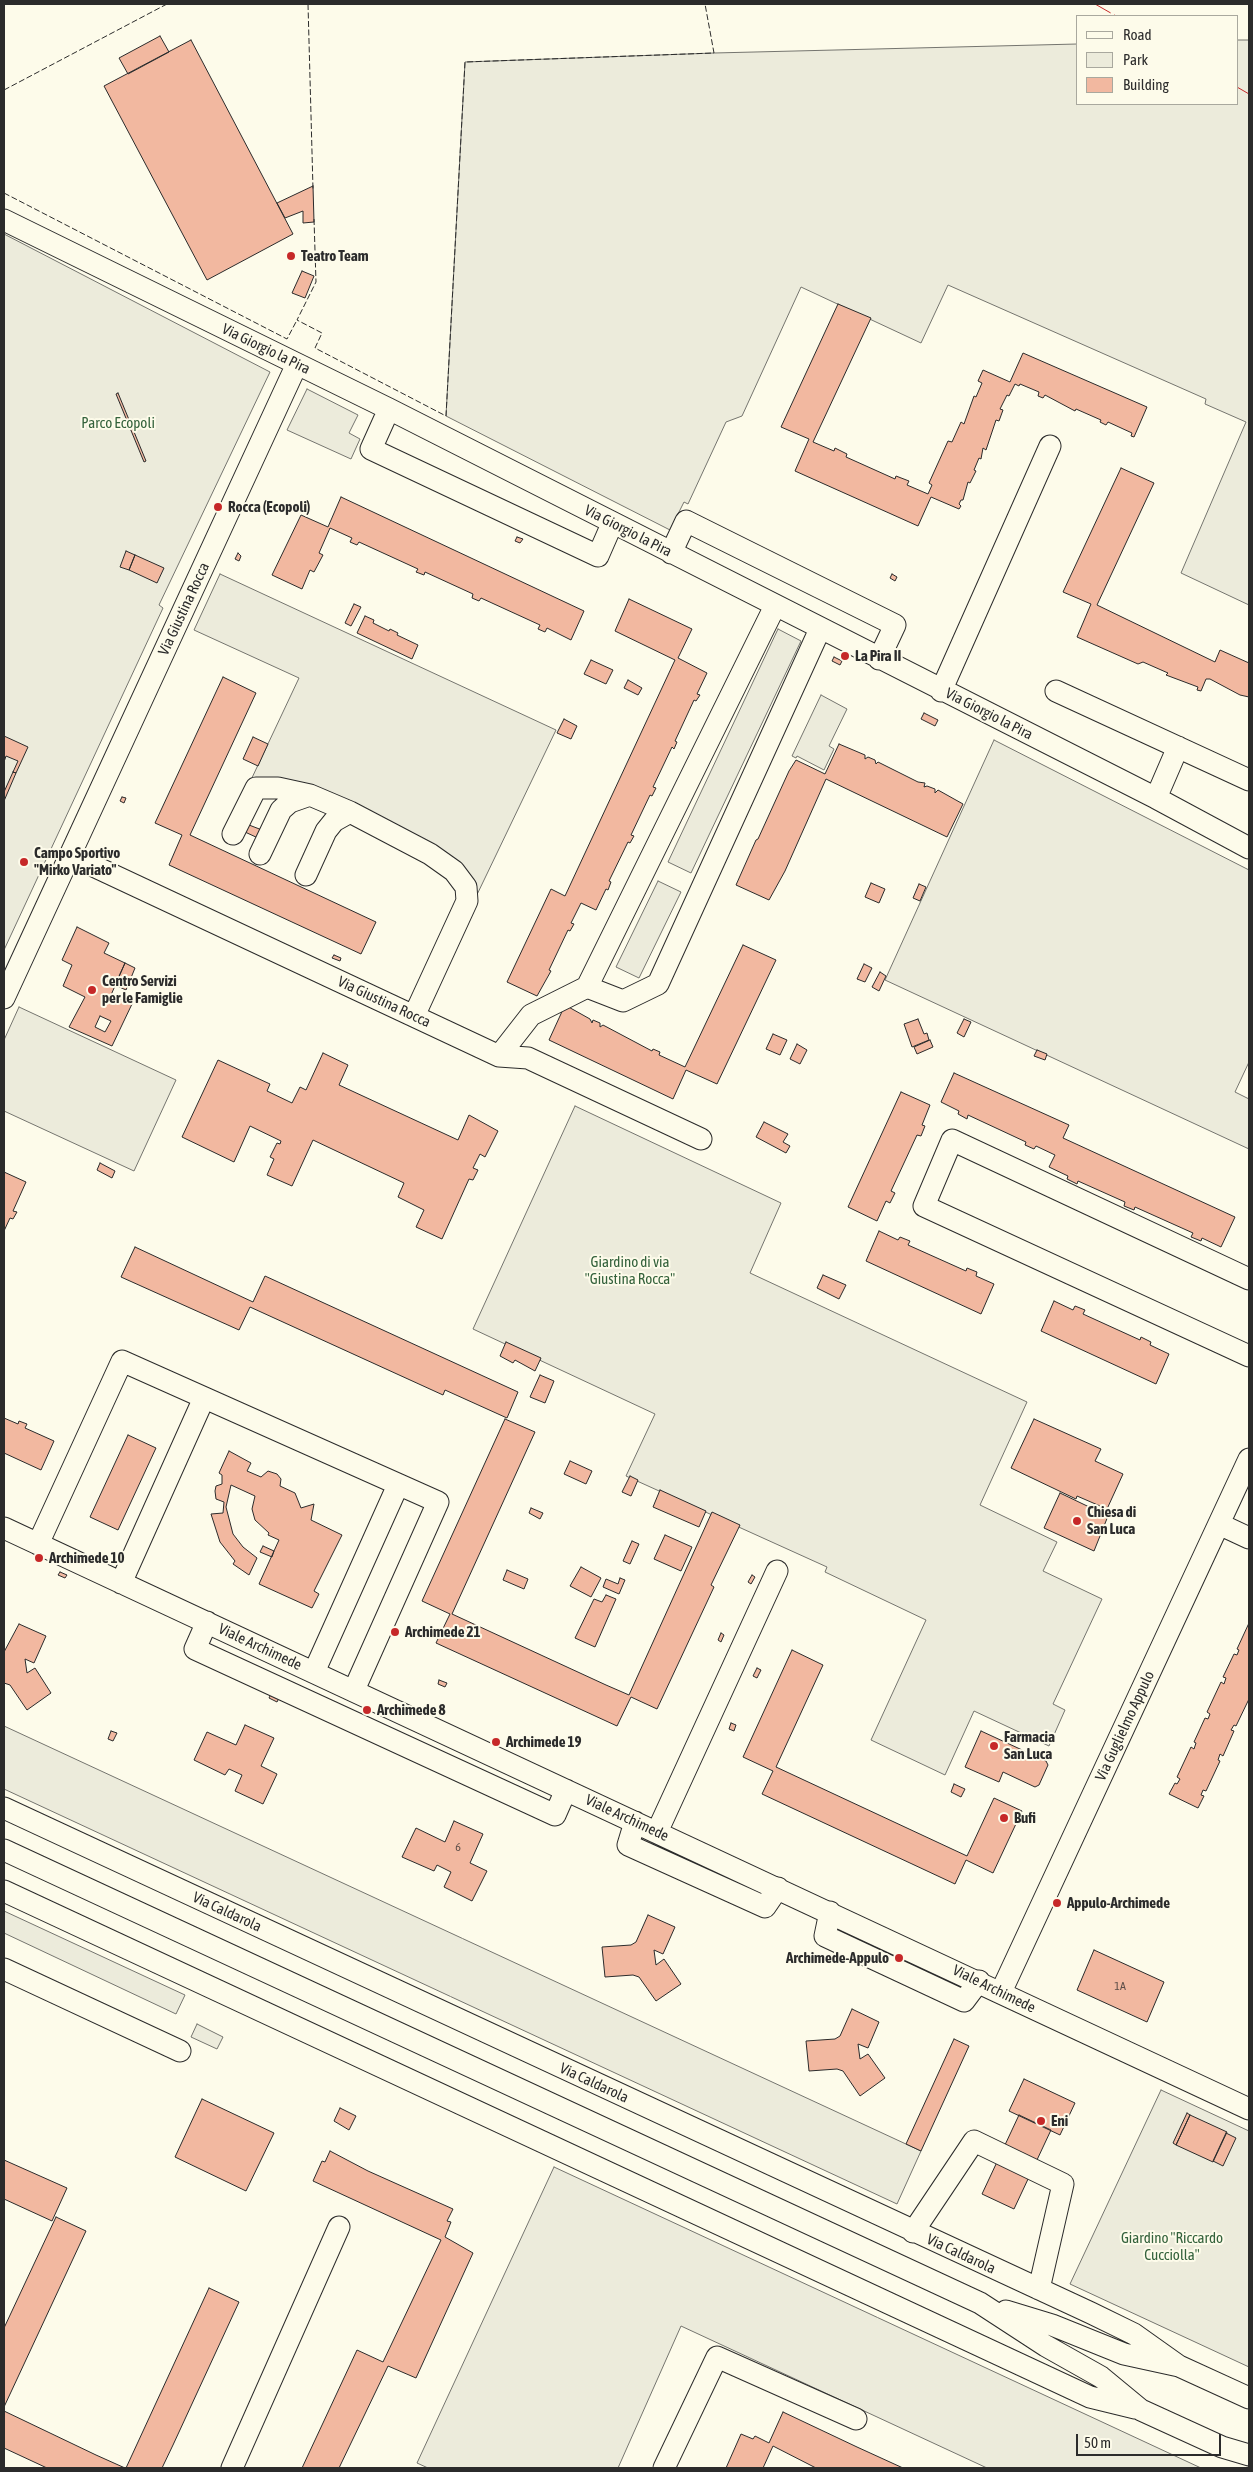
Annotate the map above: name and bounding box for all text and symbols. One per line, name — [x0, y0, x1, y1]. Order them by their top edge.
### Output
legend — [1076, 15, 1238, 105]
text: Road — [1123, 26, 1152, 43]
text: Park — [1123, 51, 1148, 68]
text: Building — [1123, 76, 1169, 93]
place label: Teatro Team — [301, 247, 369, 265]
marker: Teatro Team — [285, 250, 297, 262]
street label: Via Giorgio la Pira — [219, 320, 313, 378]
park label: Parco Ecopoli — [81, 414, 155, 432]
place label: Rocca (Ecopoli) — [228, 498, 310, 516]
marker: Rocca (Ecopoli) — [212, 501, 224, 513]
street label: Via Giorgio la Pira — [581, 501, 675, 561]
street label: Via Giustina Rocca — [155, 560, 213, 658]
place label: La Pira II — [855, 647, 901, 665]
marker: La Pira II — [839, 650, 851, 662]
street label: Via Giorgio la Pira — [942, 684, 1036, 744]
place label: Campo Sportivo "Mirko Variato" — [34, 844, 120, 879]
marker: Campo Sportivo "Mirko Variato" — [18, 856, 30, 868]
place label: Centro Servizi per le Famiglie — [102, 972, 183, 1007]
street label: Via Giustina Rocca — [335, 973, 433, 1031]
marker: Centro Servizi per le Famiglie — [86, 984, 98, 996]
park label: Giardino di via "Giustina Rocca" — [585, 1253, 675, 1288]
place label: Chiesa di San Luca — [1087, 1503, 1136, 1538]
marker: Chiesa di San Luca — [1071, 1515, 1083, 1527]
place label: Archimede 10 — [49, 1549, 125, 1567]
marker: Archimede 10 — [33, 1552, 45, 1564]
street label: Viale Archimede — [215, 1620, 305, 1674]
place label: Archimede 21 — [405, 1623, 481, 1641]
marker: Archimede 21 — [389, 1626, 401, 1638]
street label: Via Guglielmo Appulo — [1092, 1668, 1158, 1784]
place label: Archimede 8 — [377, 1701, 446, 1719]
marker: Archimede 8 — [361, 1704, 373, 1716]
place label: Farmacia San Luca — [1004, 1728, 1055, 1763]
place label: Archimede 19 — [506, 1733, 582, 1751]
marker: Archimede 19 — [490, 1736, 502, 1748]
marker: Farmacia San Luca — [988, 1740, 1000, 1752]
street label: Viale Archimede — [582, 1791, 672, 1845]
place label: Bufi — [1014, 1809, 1036, 1827]
marker: Bufi — [998, 1812, 1010, 1824]
house number: 6 — [455, 1840, 461, 1854]
street label: Via Caldarola — [190, 1888, 264, 1936]
place label: Appulo-Archimede — [1067, 1894, 1170, 1912]
marker: Appulo-Archimede — [1051, 1897, 1063, 1909]
place label: Archimede-Appulo — [786, 1949, 889, 1967]
marker: Archimede-Appulo — [893, 1952, 905, 1964]
street label: Viale Archimede — [950, 1961, 1038, 2017]
house number: 1A — [1114, 1979, 1126, 1993]
street label: Via Caldarola — [557, 2059, 631, 2107]
place label: Eni — [1051, 2112, 1068, 2130]
marker: Eni — [1035, 2115, 1047, 2127]
park label: Giardino "Riccardo Cucciolla" — [1121, 2229, 1223, 2264]
street label: Via Caldarola — [924, 2230, 998, 2278]
scale bar — [1078, 2424, 1223, 2456]
text: 50 m — [1084, 2434, 1111, 2451]

